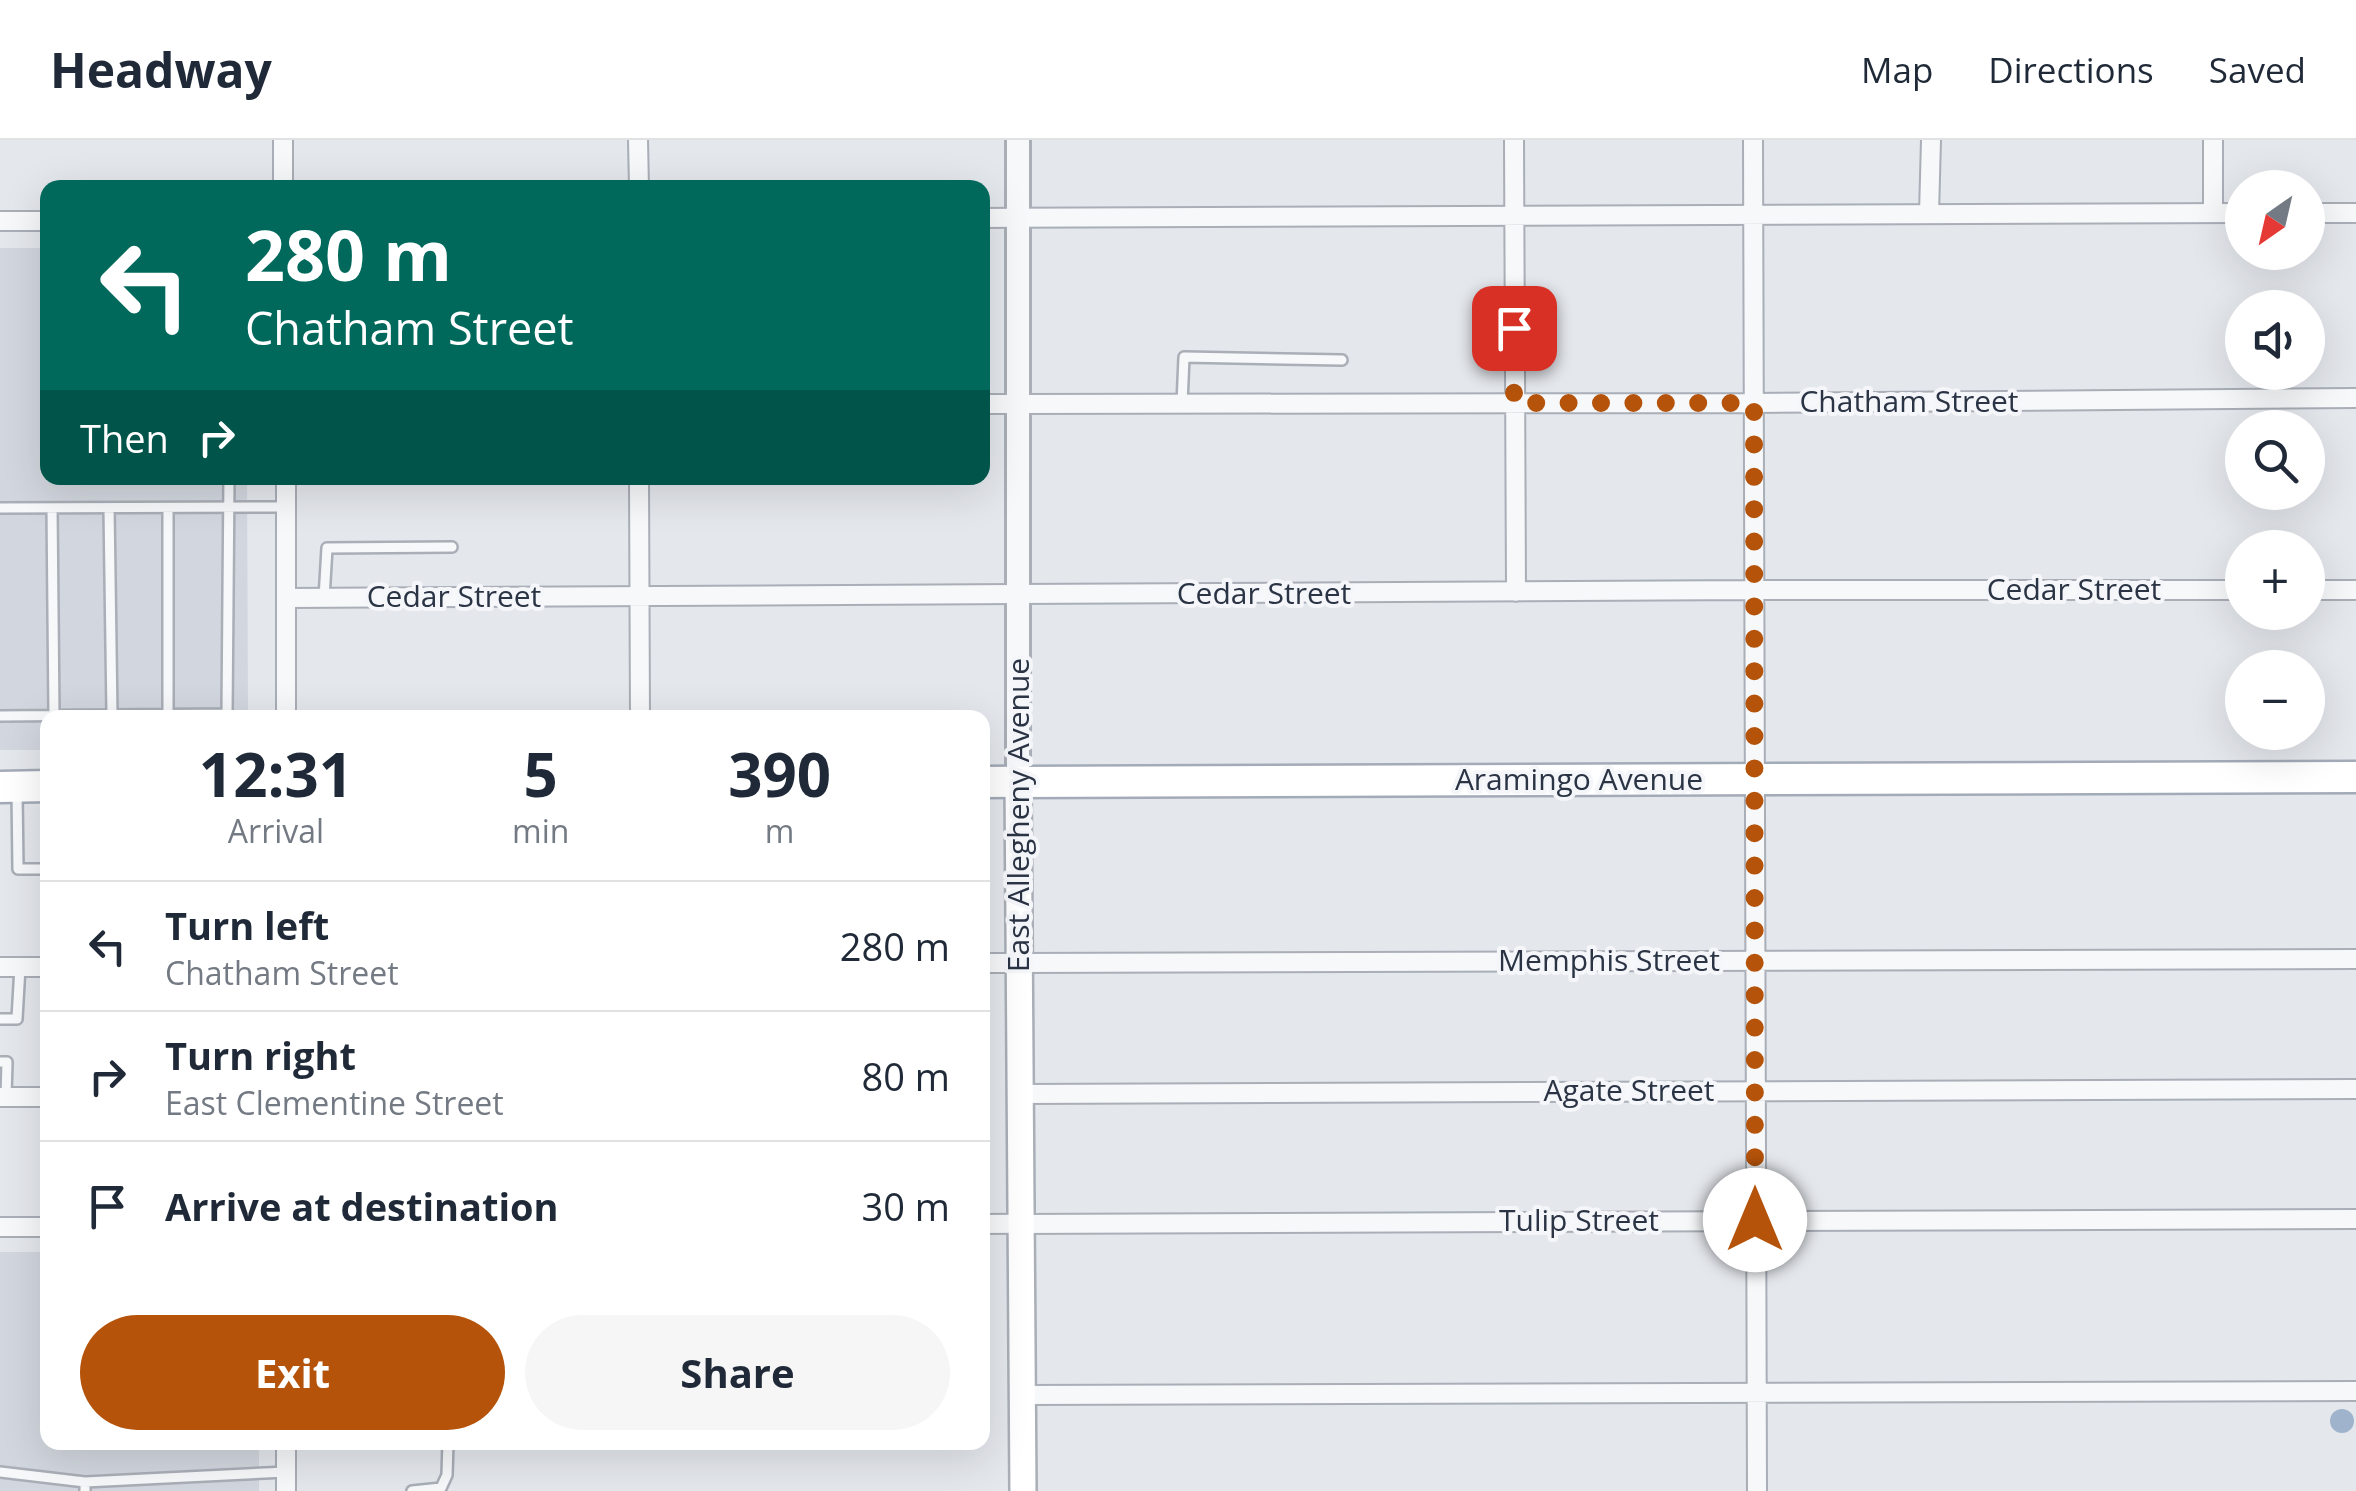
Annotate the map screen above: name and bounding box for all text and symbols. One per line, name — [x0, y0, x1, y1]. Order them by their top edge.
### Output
text: Headway — [50, 37, 272, 102]
text: Map — [1861, 46, 1933, 93]
text: Directions — [1988, 46, 2154, 93]
text: Saved — [2209, 46, 2306, 93]
north arrow — [2225, 170, 2325, 270]
map controls — [2225, 170, 2325, 750]
text: 280 m — [245, 206, 452, 302]
icon: left — [80, 220, 210, 350]
pin — [1472, 286, 1557, 371]
button: sound — [2225, 290, 2325, 390]
text: Chatham Street — [245, 297, 574, 358]
icon: arrive — [1487, 301, 1542, 356]
street label: Chatham Street — [1799, 380, 2019, 421]
icon: right — [189, 410, 244, 465]
button: search — [2225, 410, 2325, 510]
text: Then — [80, 412, 169, 464]
button: + — [2225, 530, 2325, 630]
street label: Cedar Street — [1987, 568, 2161, 609]
street label: Cedar Street — [1177, 572, 1351, 613]
street label: Cedar Street — [367, 575, 541, 616]
button: − — [2225, 650, 2325, 750]
street label: East Allegheny Avenue — [997, 658, 1038, 972]
text: 12:31 — [199, 733, 353, 815]
text: 5 — [524, 733, 558, 815]
text: 390 — [728, 733, 831, 815]
street label: Aramingo Avenue — [1455, 758, 1703, 799]
text: Arrival — [228, 809, 324, 852]
text: min — [512, 809, 569, 852]
text: m — [765, 809, 794, 852]
text: Turn left — [165, 899, 329, 951]
icon: left — [80, 919, 135, 974]
text: 280 m — [840, 920, 950, 972]
street label: Memphis Street — [1498, 939, 1720, 980]
text: Chatham Street — [165, 951, 399, 994]
text: Turn right — [165, 1029, 356, 1081]
icon: right — [80, 1049, 135, 1104]
text: 80 m — [861, 1050, 950, 1102]
street label: Agate Street — [1543, 1069, 1715, 1110]
text: East Clementine Street — [165, 1081, 504, 1124]
position arrow — [1703, 1168, 1807, 1272]
icon: arrive — [80, 1179, 135, 1234]
text: Arrive at destination — [165, 1180, 559, 1232]
text: 30 m — [861, 1180, 950, 1232]
street label: Tulip Street — [1499, 1199, 1659, 1240]
button: Exit — [80, 1315, 505, 1430]
button: Share — [525, 1315, 950, 1430]

